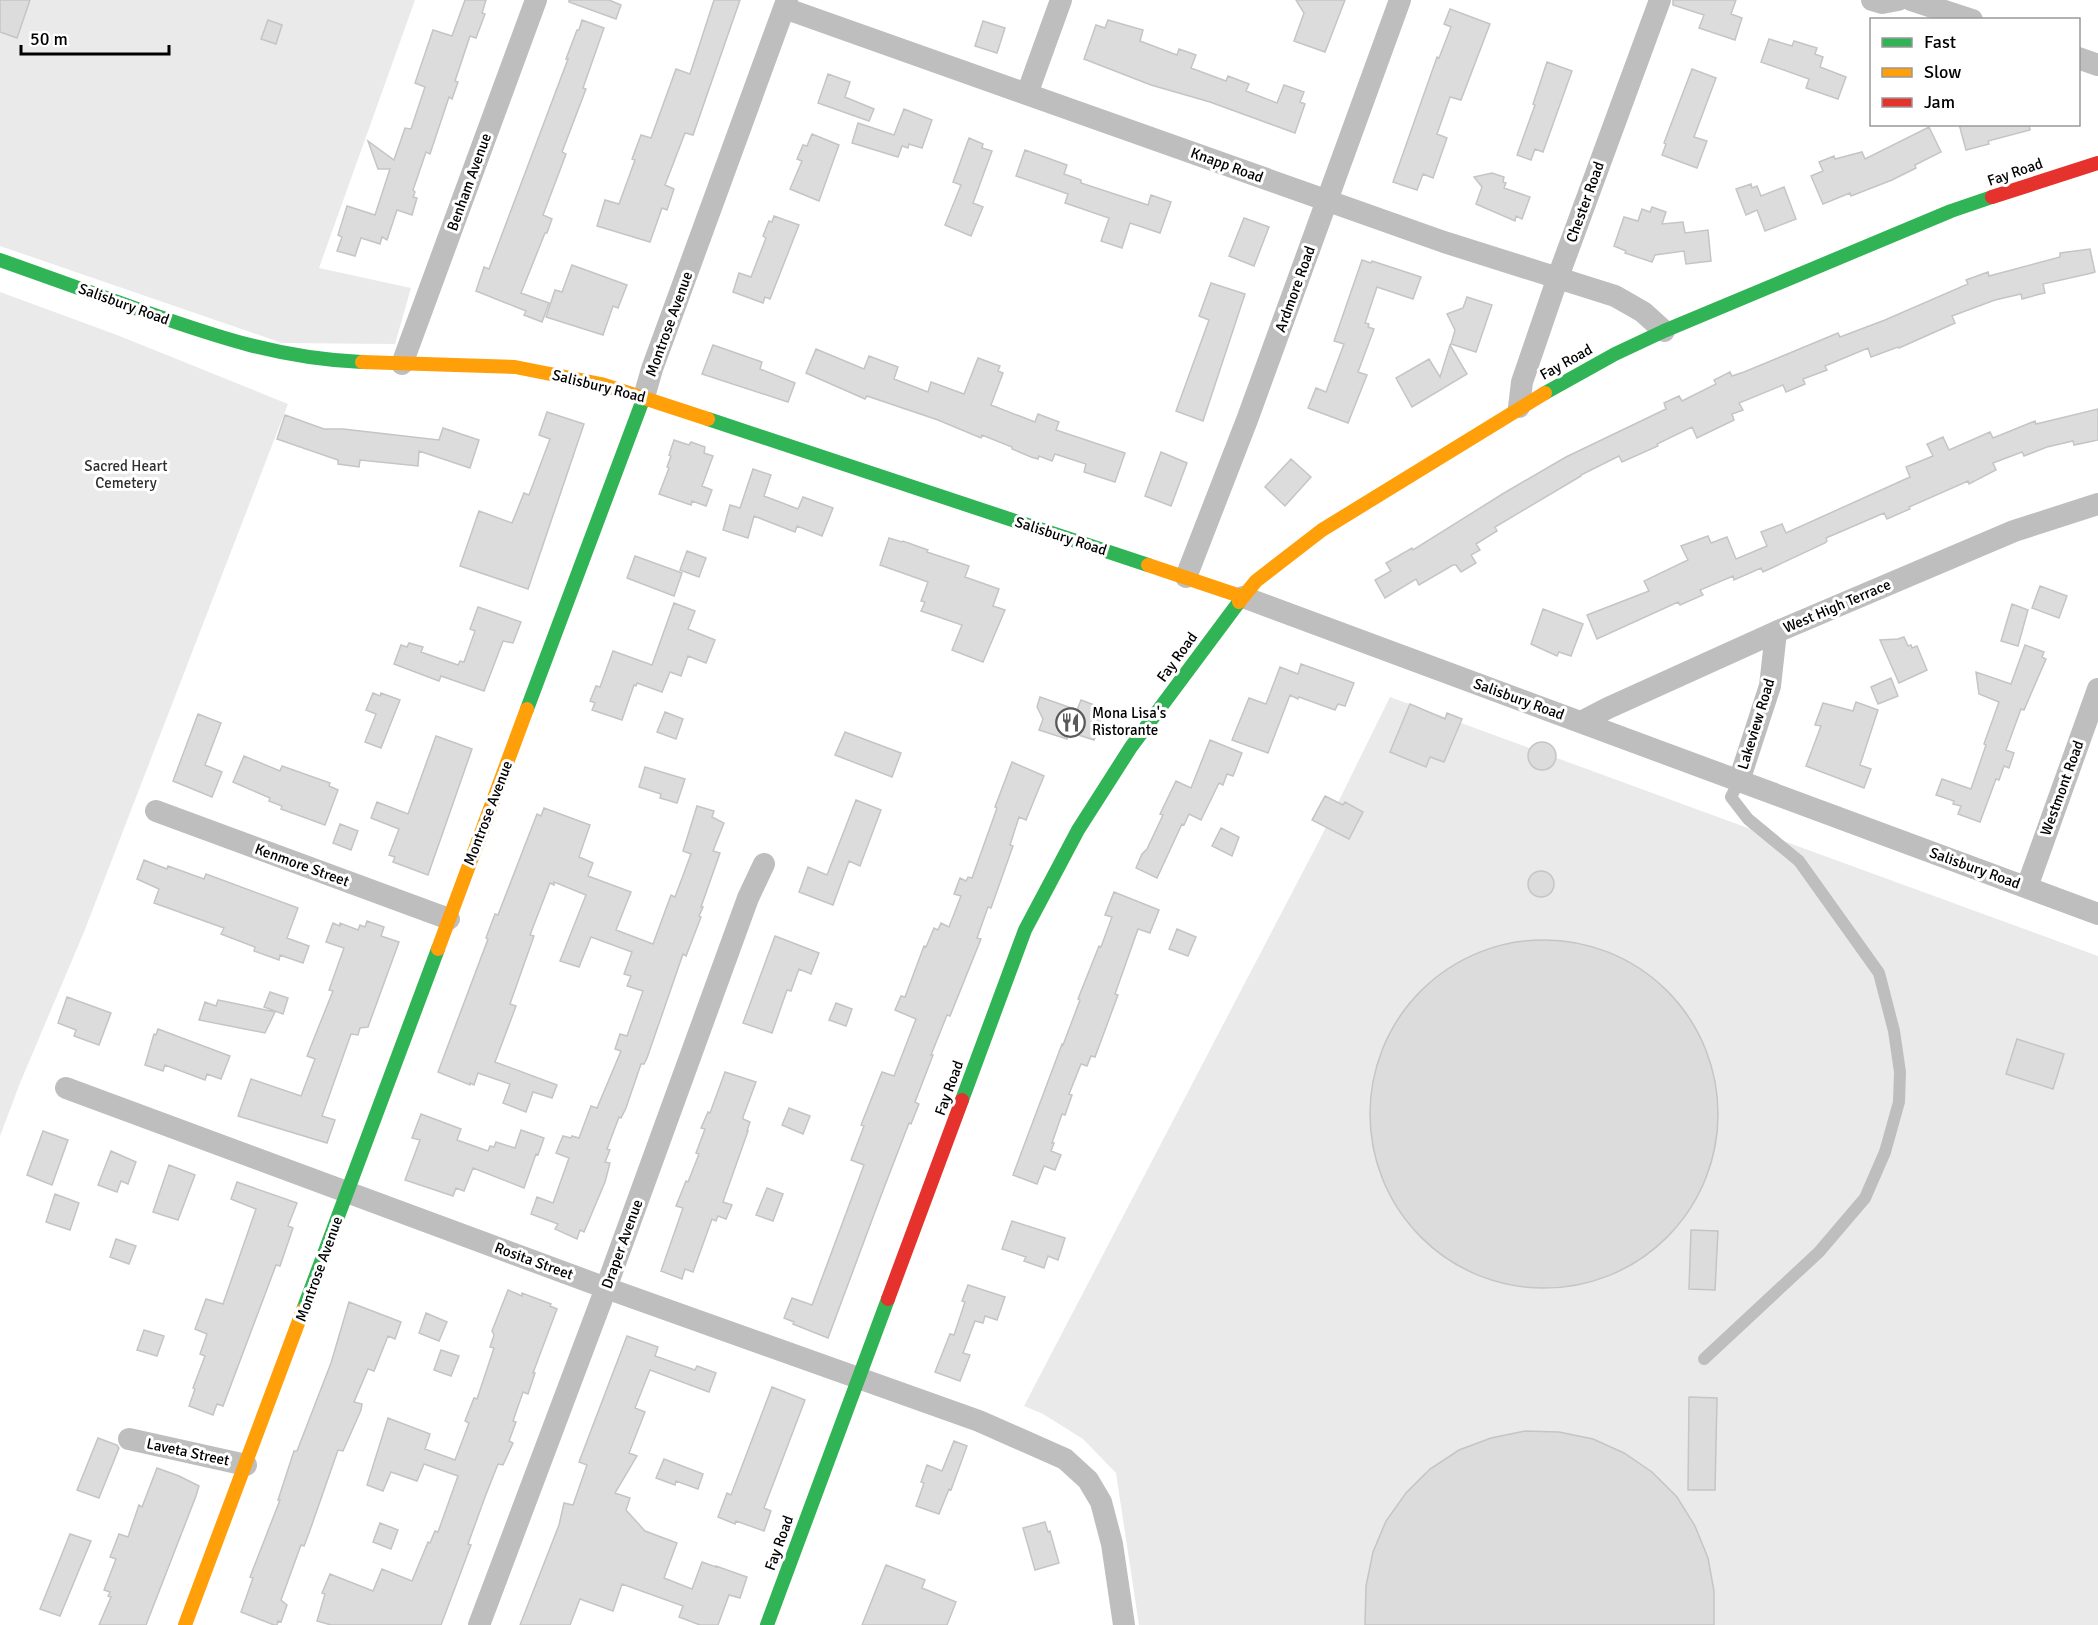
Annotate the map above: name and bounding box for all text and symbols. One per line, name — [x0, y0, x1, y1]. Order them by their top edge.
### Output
scale bar — [21, 18, 170, 56]
legend — [1870, 18, 2080, 126]
text: 50 m — [30, 28, 68, 50]
text: Fast — [1924, 31, 1956, 53]
text: Slow — [1924, 61, 1961, 83]
text: Jam — [1924, 91, 1955, 113]
street label: Benham Avenue — [443, 131, 495, 233]
street label: Knapp Road — [1188, 144, 1266, 186]
street label: Fay Road — [1985, 154, 2045, 190]
street label: Chester Road — [1562, 159, 1608, 245]
street label: Ardmore Road — [1271, 243, 1319, 335]
street label: Montrose Avenue — [642, 269, 696, 379]
street label: Salisbury Road — [76, 279, 172, 329]
street label: Fay Road — [1537, 340, 1595, 384]
street label: Salisbury Road — [551, 366, 647, 406]
park label: Sacred Heart Cemetery — [84, 457, 168, 492]
street label: Salisbury Road — [1013, 513, 1109, 559]
street label: West High Terrace — [1781, 575, 1893, 637]
street label: Fay Road — [1153, 629, 1201, 685]
street label: Salisbury Road — [1471, 674, 1567, 724]
street label: Lakeview Road — [1734, 676, 1778, 772]
place label: Mona Lisa's Ristorante — [1092, 704, 1167, 739]
restaurant icon: Mona Lisa's Ristorante — [1055, 706, 1087, 738]
street label: Westmont Road — [2036, 738, 2088, 838]
street label: Montrose Avenue — [460, 758, 516, 868]
street label: Kenmore Street — [252, 840, 352, 890]
street label: Salisbury Road — [1927, 843, 2023, 893]
street label: Fay Road — [931, 1058, 967, 1118]
street label: Draper Avenue — [597, 1197, 647, 1291]
street label: Montrose Avenue — [292, 1214, 346, 1324]
street label: Rosita Street — [492, 1238, 576, 1284]
street label: Laveta Street — [145, 1434, 231, 1470]
street label: Fay Road — [761, 1513, 797, 1573]

